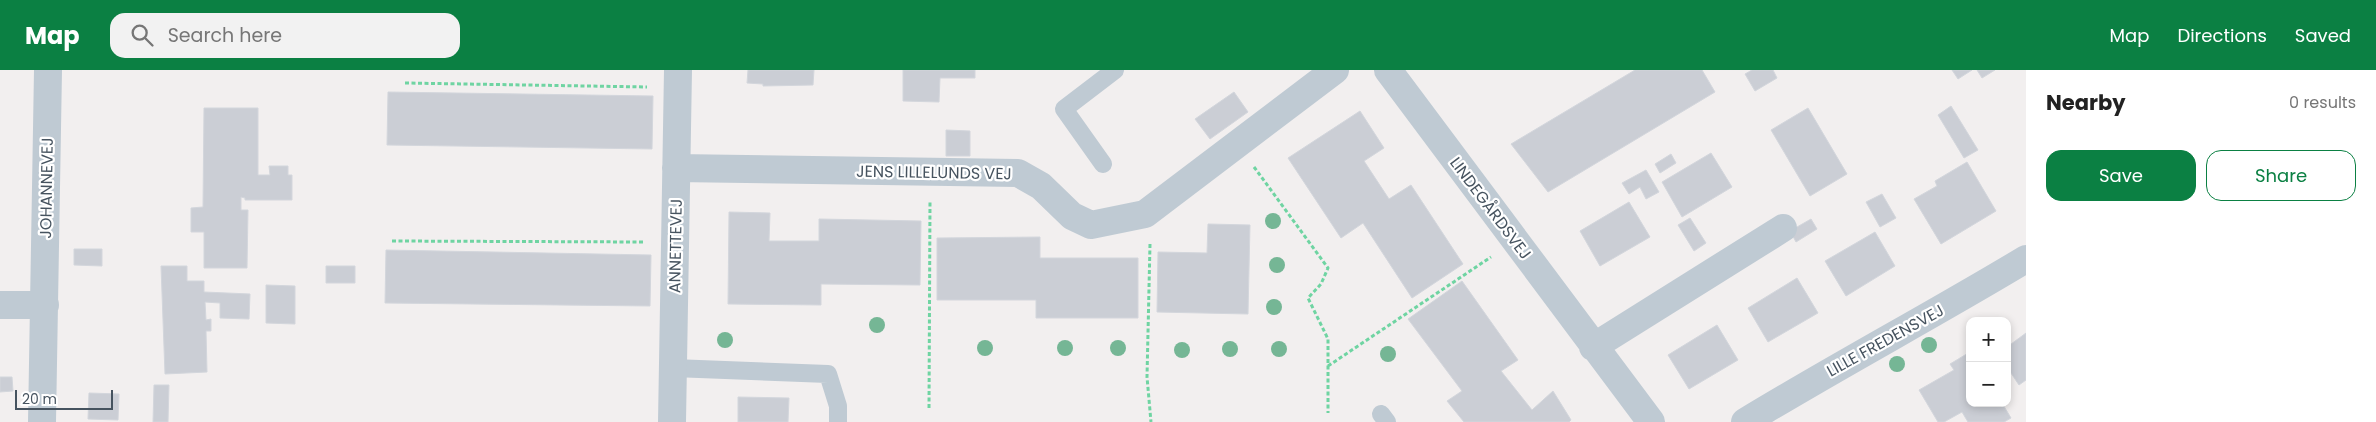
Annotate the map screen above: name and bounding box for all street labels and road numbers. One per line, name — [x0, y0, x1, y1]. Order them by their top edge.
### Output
street label: JOHANNEVEJ — [34, 137, 59, 239]
street label: LINDEGÅRDSVEJ — [1444, 152, 1537, 264]
street label: JENS LILLELUNDS VEJ — [856, 160, 1012, 185]
street label: ANNETTEVEJ — [663, 199, 688, 293]
street label: LILLE FREDENSVEJ — [1822, 299, 1948, 382]

